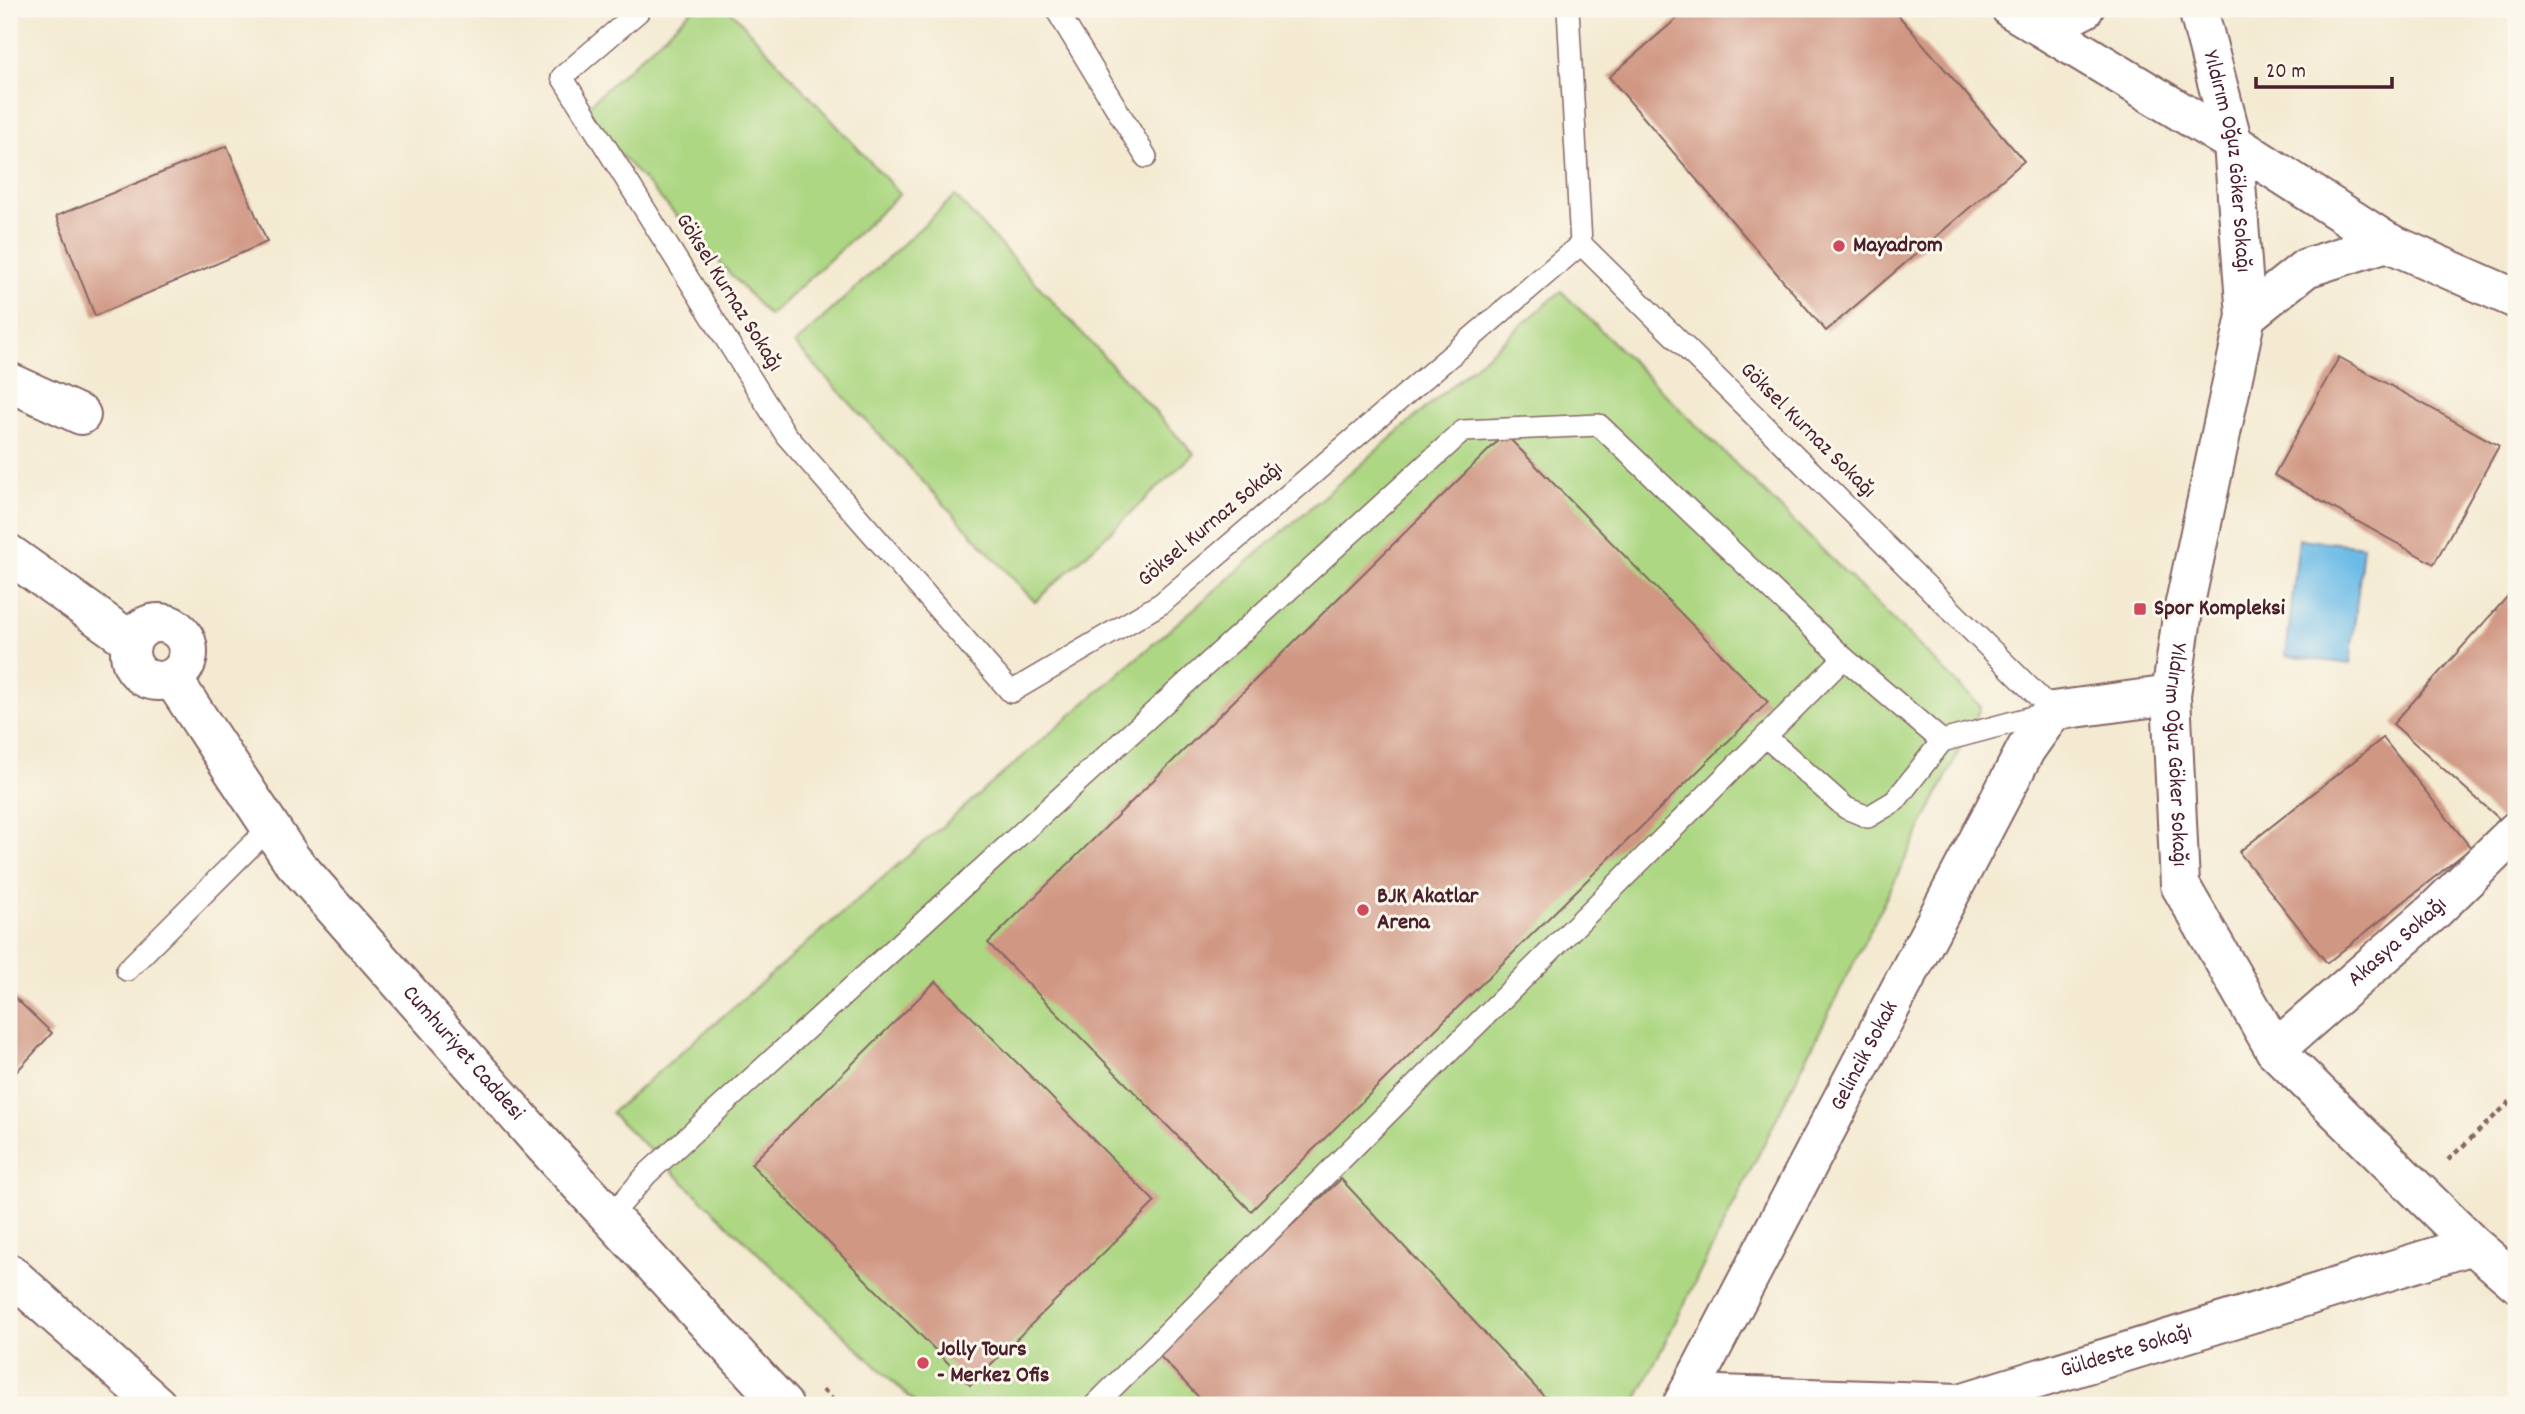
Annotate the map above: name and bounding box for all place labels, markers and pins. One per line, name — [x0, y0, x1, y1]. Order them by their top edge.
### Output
place label: Mayadrom — [1853, 230, 1943, 263]
marker: Mayadrom — [1831, 238, 1847, 254]
place label: Spor Kompleksi — [2154, 593, 2286, 626]
marker: Spor Kompleksi — [2132, 601, 2148, 617]
place label: BJK Akatlar Arena — [1377, 881, 1479, 940]
marker: BJK Akatlar Arena — [1355, 902, 1371, 918]
place label: Jolly Tours - Merkez Ofis — [937, 1334, 1050, 1393]
marker: Jolly Tours - Merkez Ofis — [915, 1355, 931, 1371]

